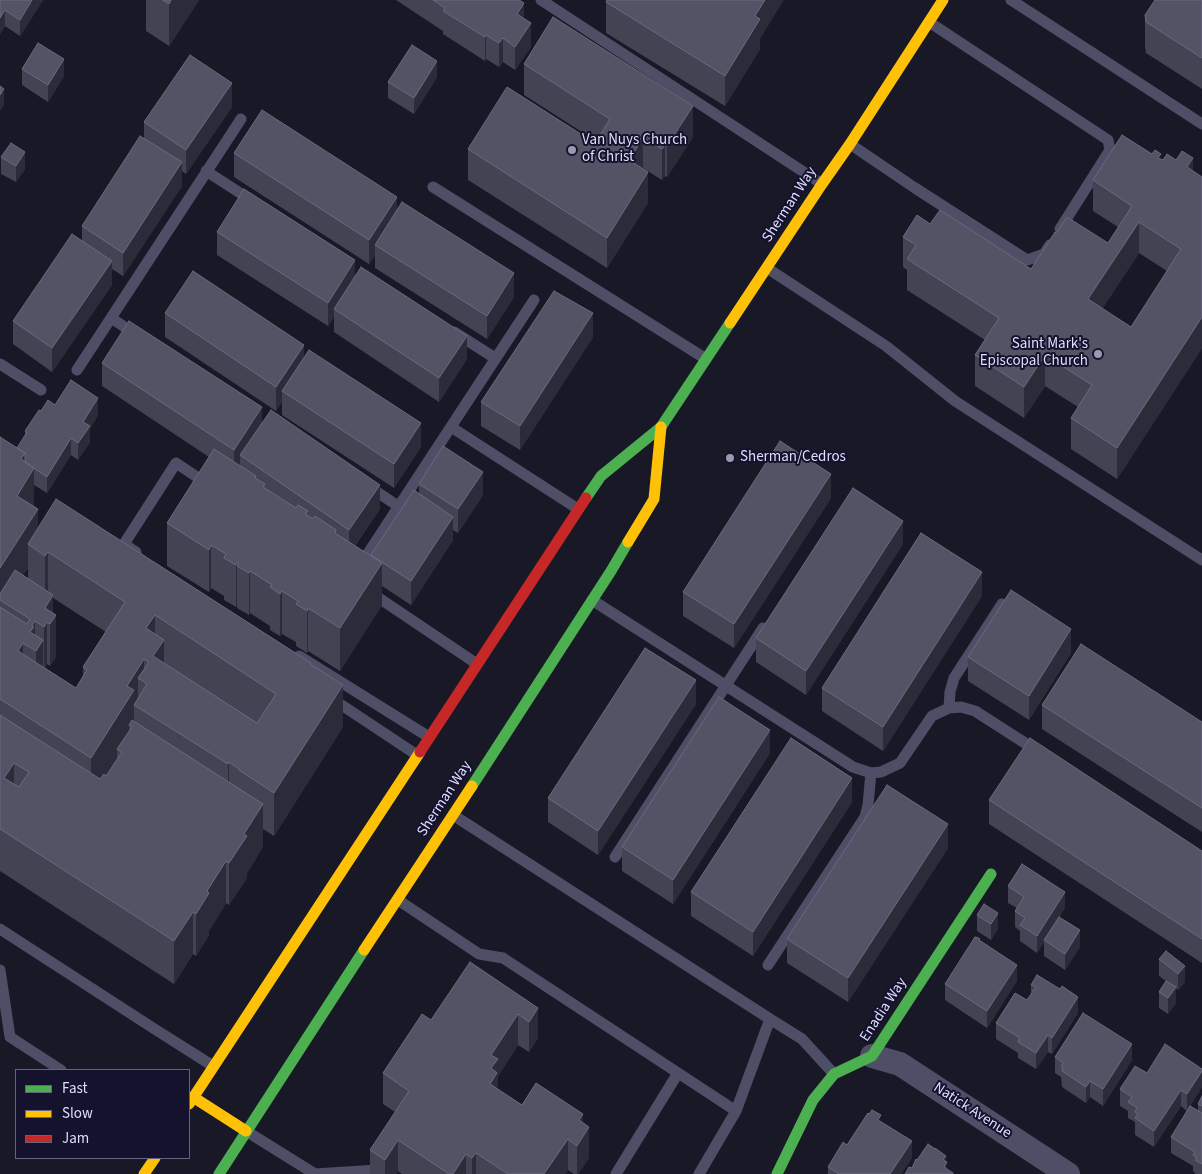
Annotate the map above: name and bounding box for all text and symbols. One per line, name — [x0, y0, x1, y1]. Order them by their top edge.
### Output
place label: Van Nuys Church of Christ — [582, 132, 687, 167]
marker: Van Nuys Church of Christ — [566, 144, 578, 156]
street label: Sherman Way — [759, 164, 821, 246]
place label: Saint Mark's Episcopal Church — [980, 336, 1088, 371]
marker: Saint Mark's Episcopal Church — [1092, 348, 1104, 360]
place label: Sherman/Cedros — [740, 449, 846, 467]
marker: Sherman/Cedros — [724, 452, 736, 464]
street label: Sherman Way — [414, 758, 476, 840]
street label: Enadia Way — [857, 975, 911, 1045]
legend — [15, 1069, 190, 1159]
text: Fast — [62, 1078, 88, 1099]
street label: Natick Avenue — [930, 1079, 1014, 1143]
text: Slow — [62, 1103, 93, 1124]
text: Jam — [62, 1128, 89, 1149]

